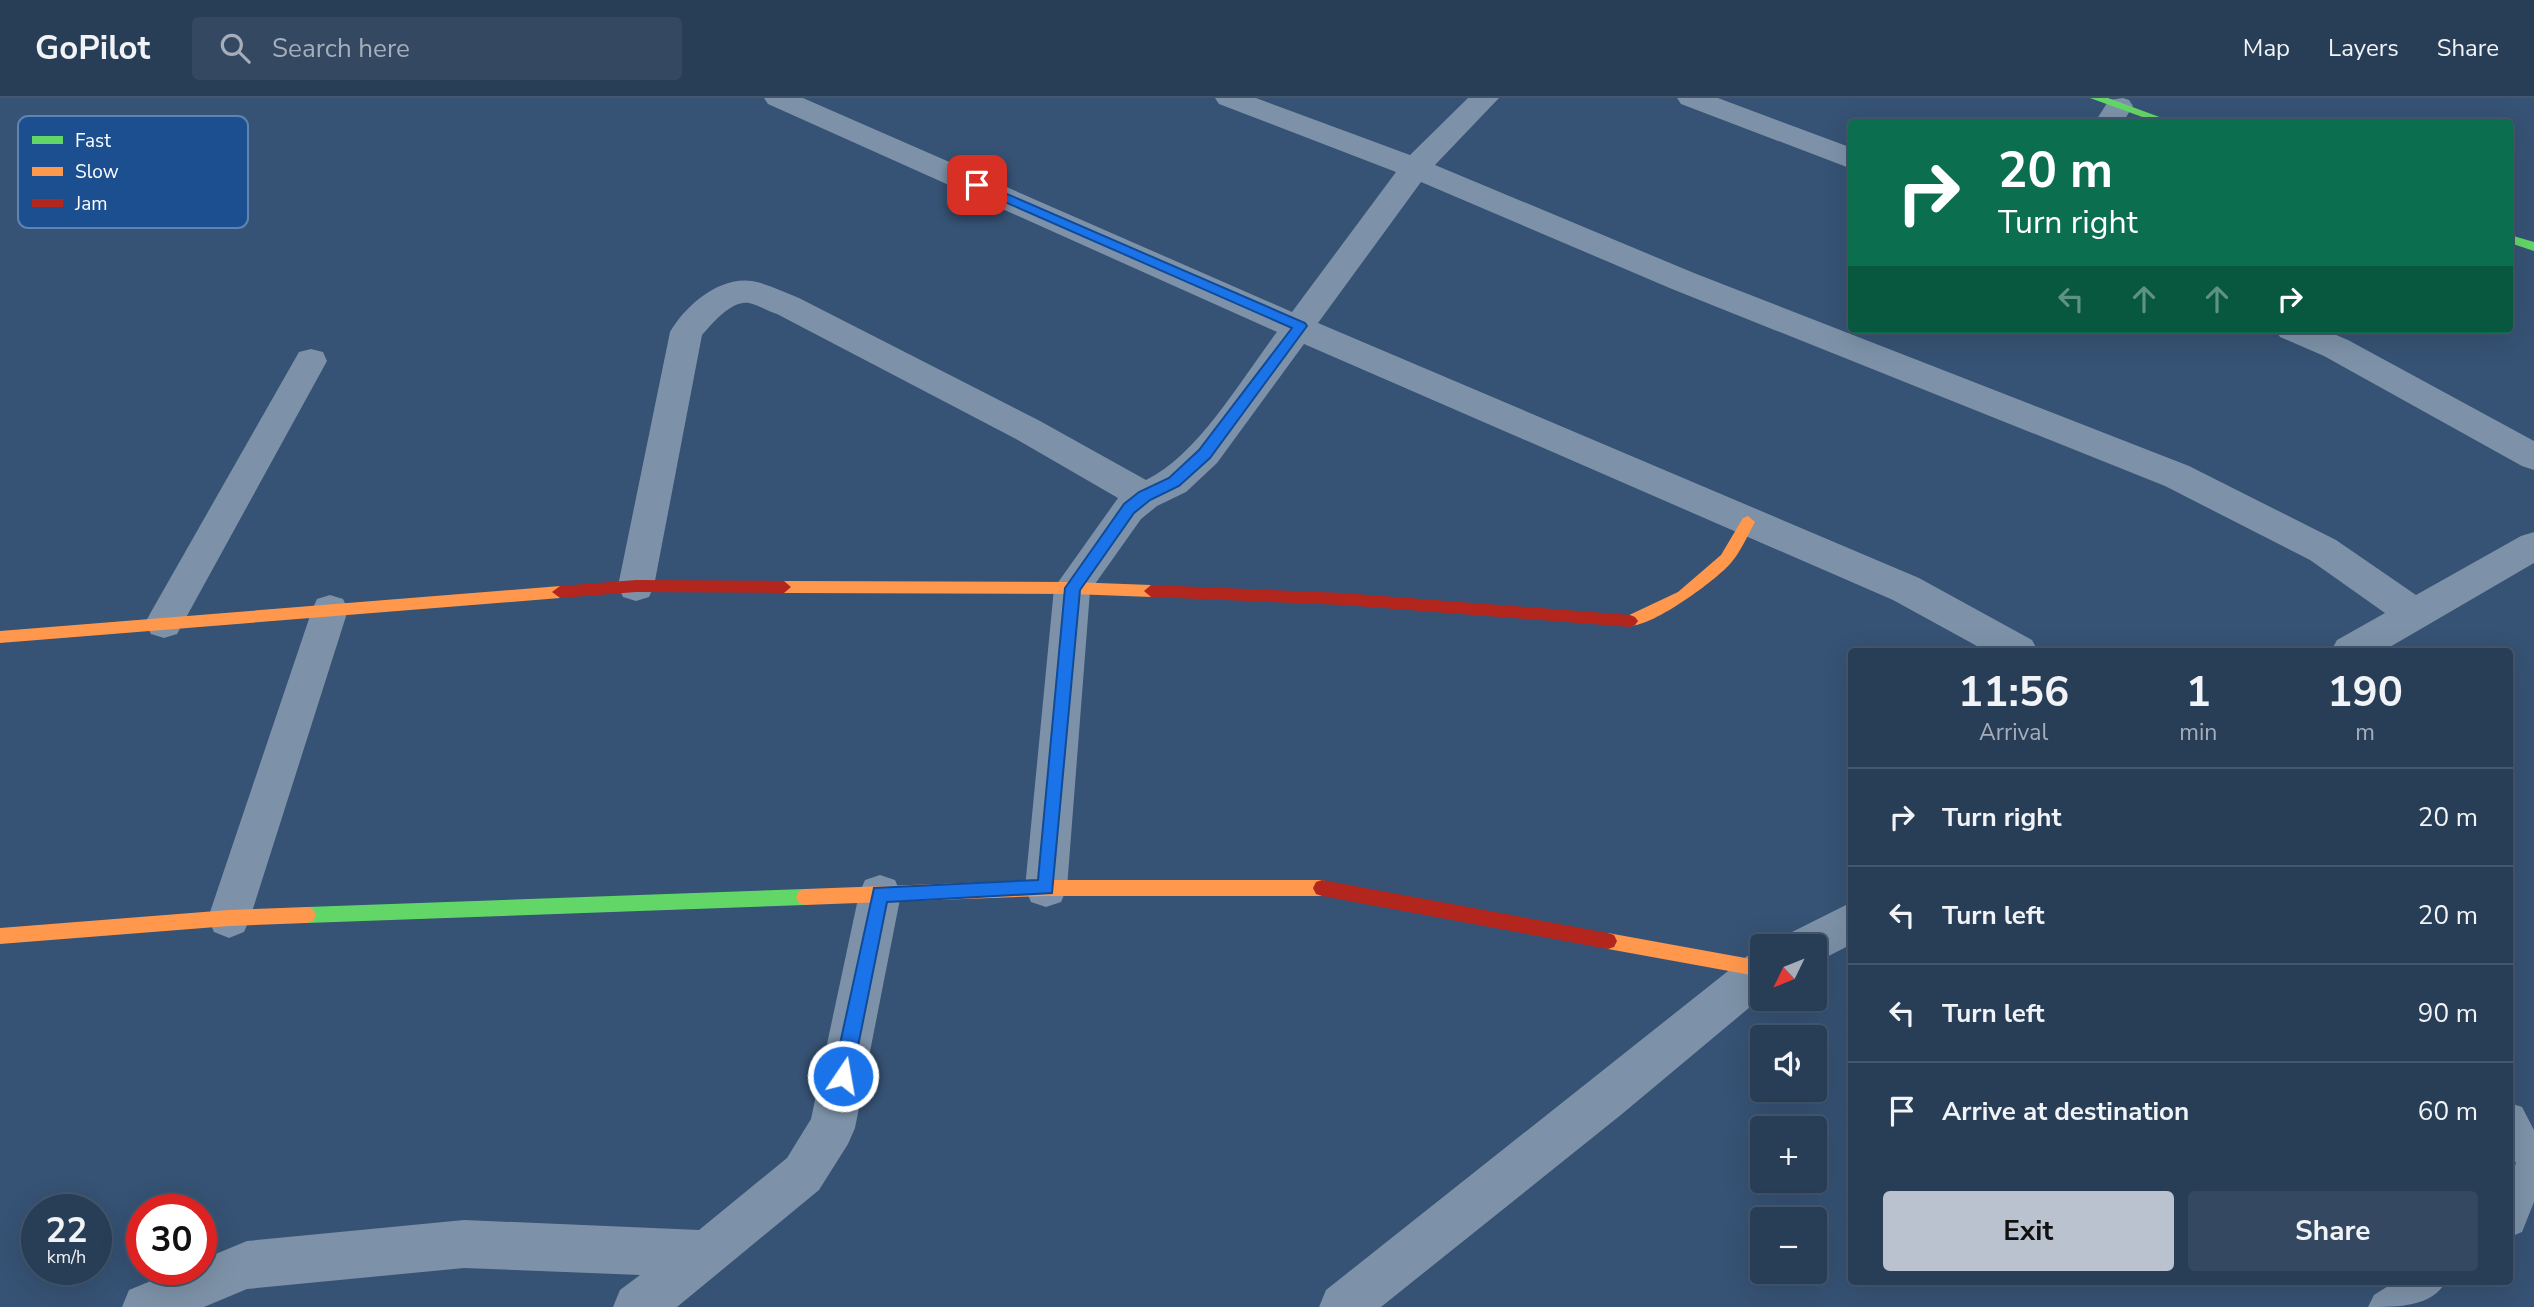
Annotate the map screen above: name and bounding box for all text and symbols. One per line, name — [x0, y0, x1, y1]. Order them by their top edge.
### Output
search box — [192, 17, 682, 80]
text: GoPilot — [35, 26, 150, 71]
icon: search — [216, 29, 254, 67]
text: Search here — [272, 31, 410, 66]
text: Map — [2243, 32, 2290, 64]
text: Layers — [2328, 32, 2399, 64]
text: Share — [2437, 32, 2499, 64]
legend — [18, 116, 248, 228]
text: Fast — [75, 128, 111, 154]
text: 20 m — [1998, 137, 2113, 204]
icon: right — [1883, 147, 1974, 238]
pin — [947, 155, 1007, 215]
text: Slow — [75, 159, 119, 185]
icon: arrive — [958, 166, 996, 204]
text: Jam — [74, 191, 108, 217]
text: Turn right — [1998, 201, 2138, 244]
icon: left — [2052, 280, 2090, 318]
icon: ahead — [2125, 280, 2163, 318]
icon: ahead — [2198, 280, 2236, 318]
icon: right — [2271, 280, 2309, 318]
text: 11:56 — [1958, 664, 2069, 721]
text: 1 — [2186, 664, 2211, 721]
text: 190 — [2327, 664, 2403, 721]
text: Arrival — [1979, 717, 2048, 748]
text: min — [2179, 717, 2217, 748]
text: m — [2355, 717, 2375, 748]
icon: right — [1883, 798, 1921, 836]
text: Turn right — [1942, 800, 2061, 835]
text: 20 m — [2418, 800, 2478, 835]
icon: left — [1883, 896, 1921, 934]
text: Turn left — [1942, 898, 2045, 933]
text: 20 m — [2418, 898, 2478, 933]
north arrow — [1750, 934, 1827, 1012]
map controls — [1750, 934, 1827, 1284]
icon: left — [1883, 994, 1921, 1032]
text: Turn left — [1942, 996, 2045, 1031]
text: 90 m — [2418, 996, 2478, 1031]
button: sound — [1750, 1025, 1827, 1102]
position arrow — [806, 1039, 880, 1113]
icon: arrive — [1883, 1092, 1921, 1130]
text: Arrive at destination — [1942, 1094, 2189, 1129]
text: 60 m — [2418, 1094, 2478, 1129]
button: + — [1750, 1116, 1827, 1193]
button: Exit — [1883, 1191, 2174, 1271]
button: Share — [2188, 1191, 2478, 1271]
speed limit sign: 30 — [126, 1194, 217, 1285]
text: 22 — [45, 1207, 88, 1254]
button: − — [1750, 1207, 1827, 1284]
text: km/h — [47, 1245, 86, 1269]

